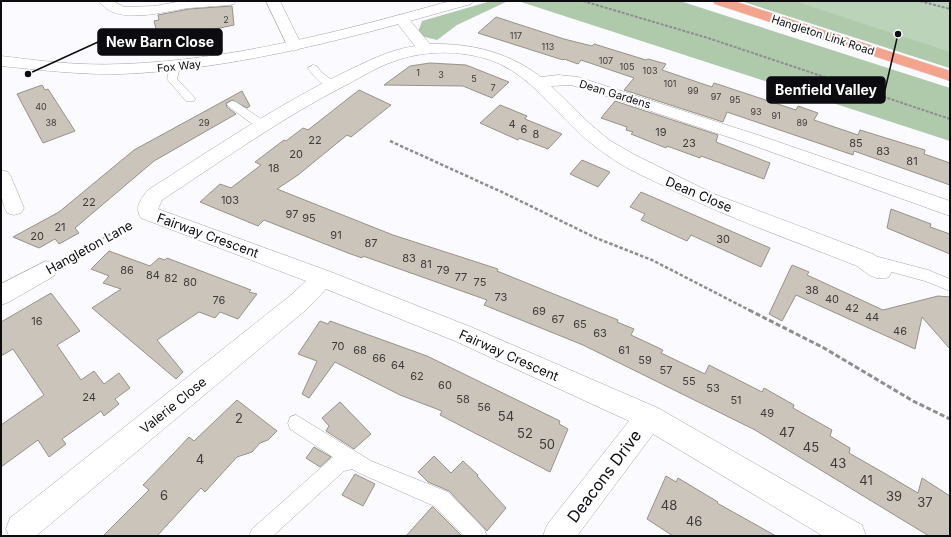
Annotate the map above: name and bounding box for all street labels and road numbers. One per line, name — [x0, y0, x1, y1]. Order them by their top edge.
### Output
street label: Hangleton Link Road — [770, 12, 876, 58]
street label: Fox Way — [156, 57, 202, 75]
street label: Dean Gardens — [578, 76, 653, 112]
street label: Dean Close — [663, 173, 735, 215]
street label: Fairway Crescent — [155, 209, 261, 261]
street label: Hangleton Lane — [43, 217, 135, 277]
street label: Fairway Crescent — [457, 326, 561, 384]
street label: Valerie Close — [137, 373, 209, 437]
street label: Deacons Drive — [563, 426, 645, 526]

